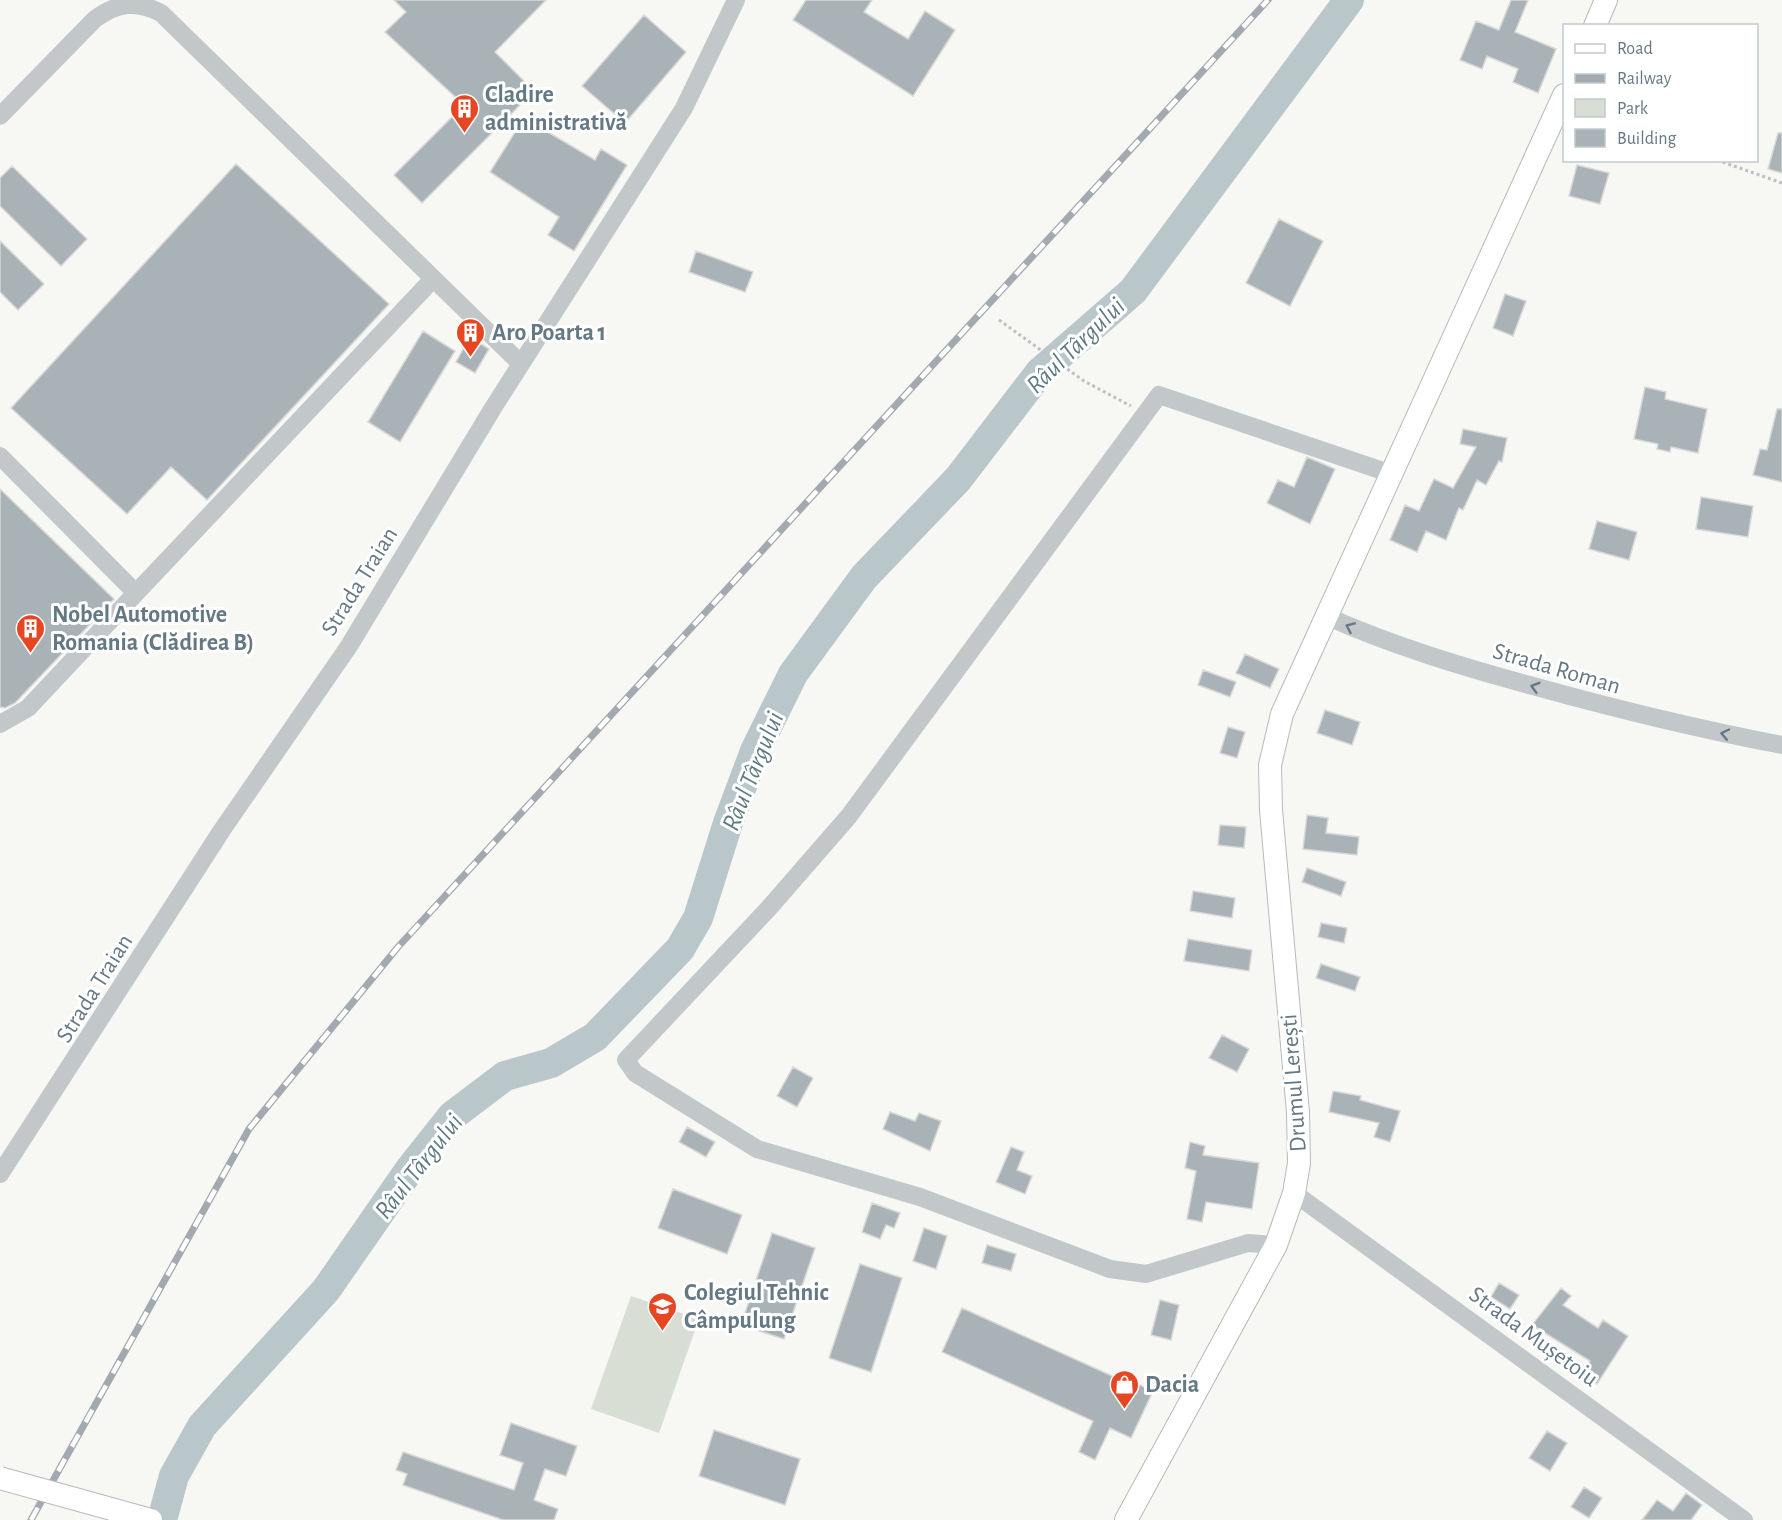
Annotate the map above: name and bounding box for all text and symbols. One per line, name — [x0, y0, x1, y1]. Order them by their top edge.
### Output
legend — [1563, 24, 1758, 162]
text: Road — [1617, 40, 1653, 58]
text: Railway — [1617, 70, 1672, 88]
place label: Cladire administrativă — [485, 83, 627, 135]
building icon: Cladire administrativă — [448, 92, 480, 134]
text: Park — [1617, 100, 1649, 118]
text: Building — [1617, 130, 1677, 148]
water label: Râul Târgului — [1022, 293, 1130, 399]
building icon: Aro Poarta 1 — [455, 316, 487, 358]
place label: Aro Poarta 1 — [492, 321, 606, 345]
street label: Strada Traian — [317, 523, 403, 640]
place label: Nobel Automotive Romania (Clădirea B) — [52, 603, 254, 655]
building icon: Nobel Automotive Romania (Clădirea B) — [15, 612, 47, 654]
one-way arrow — [1345, 622, 1356, 634]
street label: Strada Roman — [1490, 639, 1623, 699]
one-way arrow — [1530, 682, 1541, 694]
water label: Râul Târgului — [717, 708, 789, 834]
one-way arrow — [1720, 728, 1730, 741]
street label: Strada Traian — [52, 930, 138, 1047]
street label: Drumul Lerești — [1277, 1013, 1312, 1153]
water label: Râul Târgului — [370, 1109, 468, 1224]
place label: Colegiul Tehnic Câmpulung — [684, 1281, 829, 1333]
street label: Strada Mușetoiu — [1464, 1282, 1602, 1392]
school or university icon: Colegiul Tehnic Câmpulung — [647, 1290, 679, 1332]
shop icon: Dacia — [1108, 1368, 1140, 1410]
place label: Dacia — [1145, 1373, 1199, 1397]

